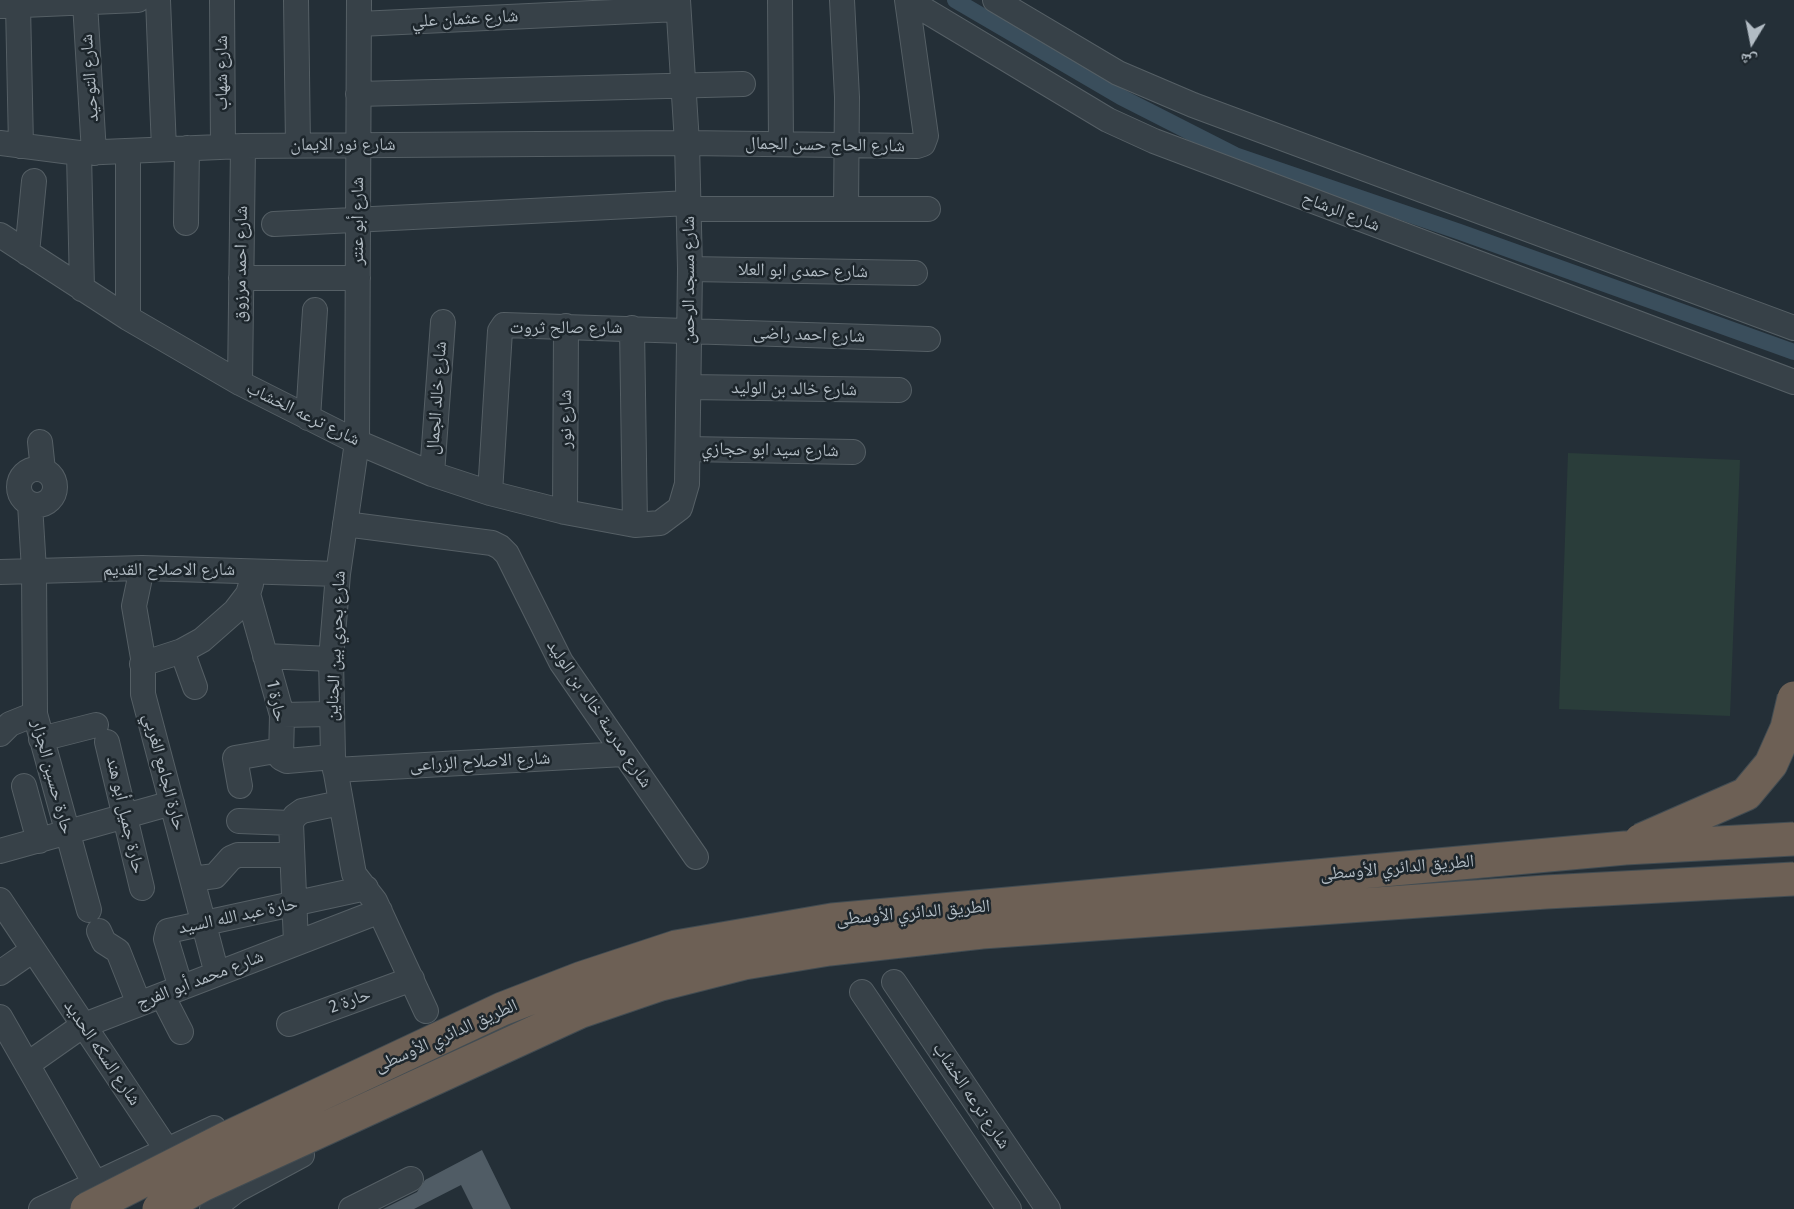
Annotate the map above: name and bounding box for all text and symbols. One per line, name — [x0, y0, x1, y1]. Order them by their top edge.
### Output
street label: شارع عثمان علي — [411, 5, 519, 33]
north arrow — [1722, 12, 1782, 72]
street label: شارع التوحيد — [76, 33, 104, 123]
street label: شارع شهاب — [211, 35, 233, 111]
text: ش — [1739, 49, 1759, 71]
street label: شارع الحاج حسن الجمال — [745, 133, 905, 157]
street label: شارع نور الايمان — [290, 134, 396, 156]
street label: شارع أبو عنتر — [347, 177, 369, 265]
street label: شارع الرشاح — [1299, 187, 1383, 237]
street label: شارع احمد مرزوق — [229, 205, 253, 323]
street label: شارع مسجد الرحمن — [678, 216, 700, 344]
street label: شارع حمدى ابو العلا — [738, 259, 868, 283]
street label: شارع صالح ثروت — [510, 317, 622, 339]
street label: شارع احمد راضى — [753, 322, 865, 348]
street label: شارع خالد الجمال — [422, 340, 452, 456]
street label: شارع ترعه الخشاب — [243, 377, 363, 451]
street label: شارع خالد بن الوليد — [731, 377, 857, 401]
street label: شارع نور — [555, 390, 577, 448]
street label: شارع سيد ابو حجازي — [701, 438, 839, 462]
street label: شارع الاصلاح القديم — [103, 559, 235, 581]
street label: شارع بحري بين الجناين — [321, 570, 351, 722]
street label: شارع مدرسة خالد بن الوليد — [541, 636, 657, 792]
street label: حارة 1 — [261, 678, 291, 724]
street label: حارة الجامع الغربي — [138, 711, 190, 833]
street label: حارة حسين الجزار — [26, 717, 78, 837]
street label: شارع الاصلاح الزراعى — [409, 748, 551, 776]
street label: حارة جميل أبو هند — [101, 754, 149, 876]
street label: الطريق الدائري الأوسطى — [1319, 850, 1475, 886]
street label: حارة عبد الله السيد — [176, 893, 300, 939]
street label: الطريق الدائري الأوسطى — [835, 895, 991, 931]
street label: شارع محمد أبو الفرج — [133, 946, 267, 1014]
street label: حارة 2 — [326, 984, 374, 1018]
street label: الطريق الدائري الأوسطى — [371, 995, 521, 1077]
street label: شارع السكه الحديد — [59, 996, 145, 1110]
street label: شارع ترعه الخشاب — [927, 1039, 1015, 1153]

